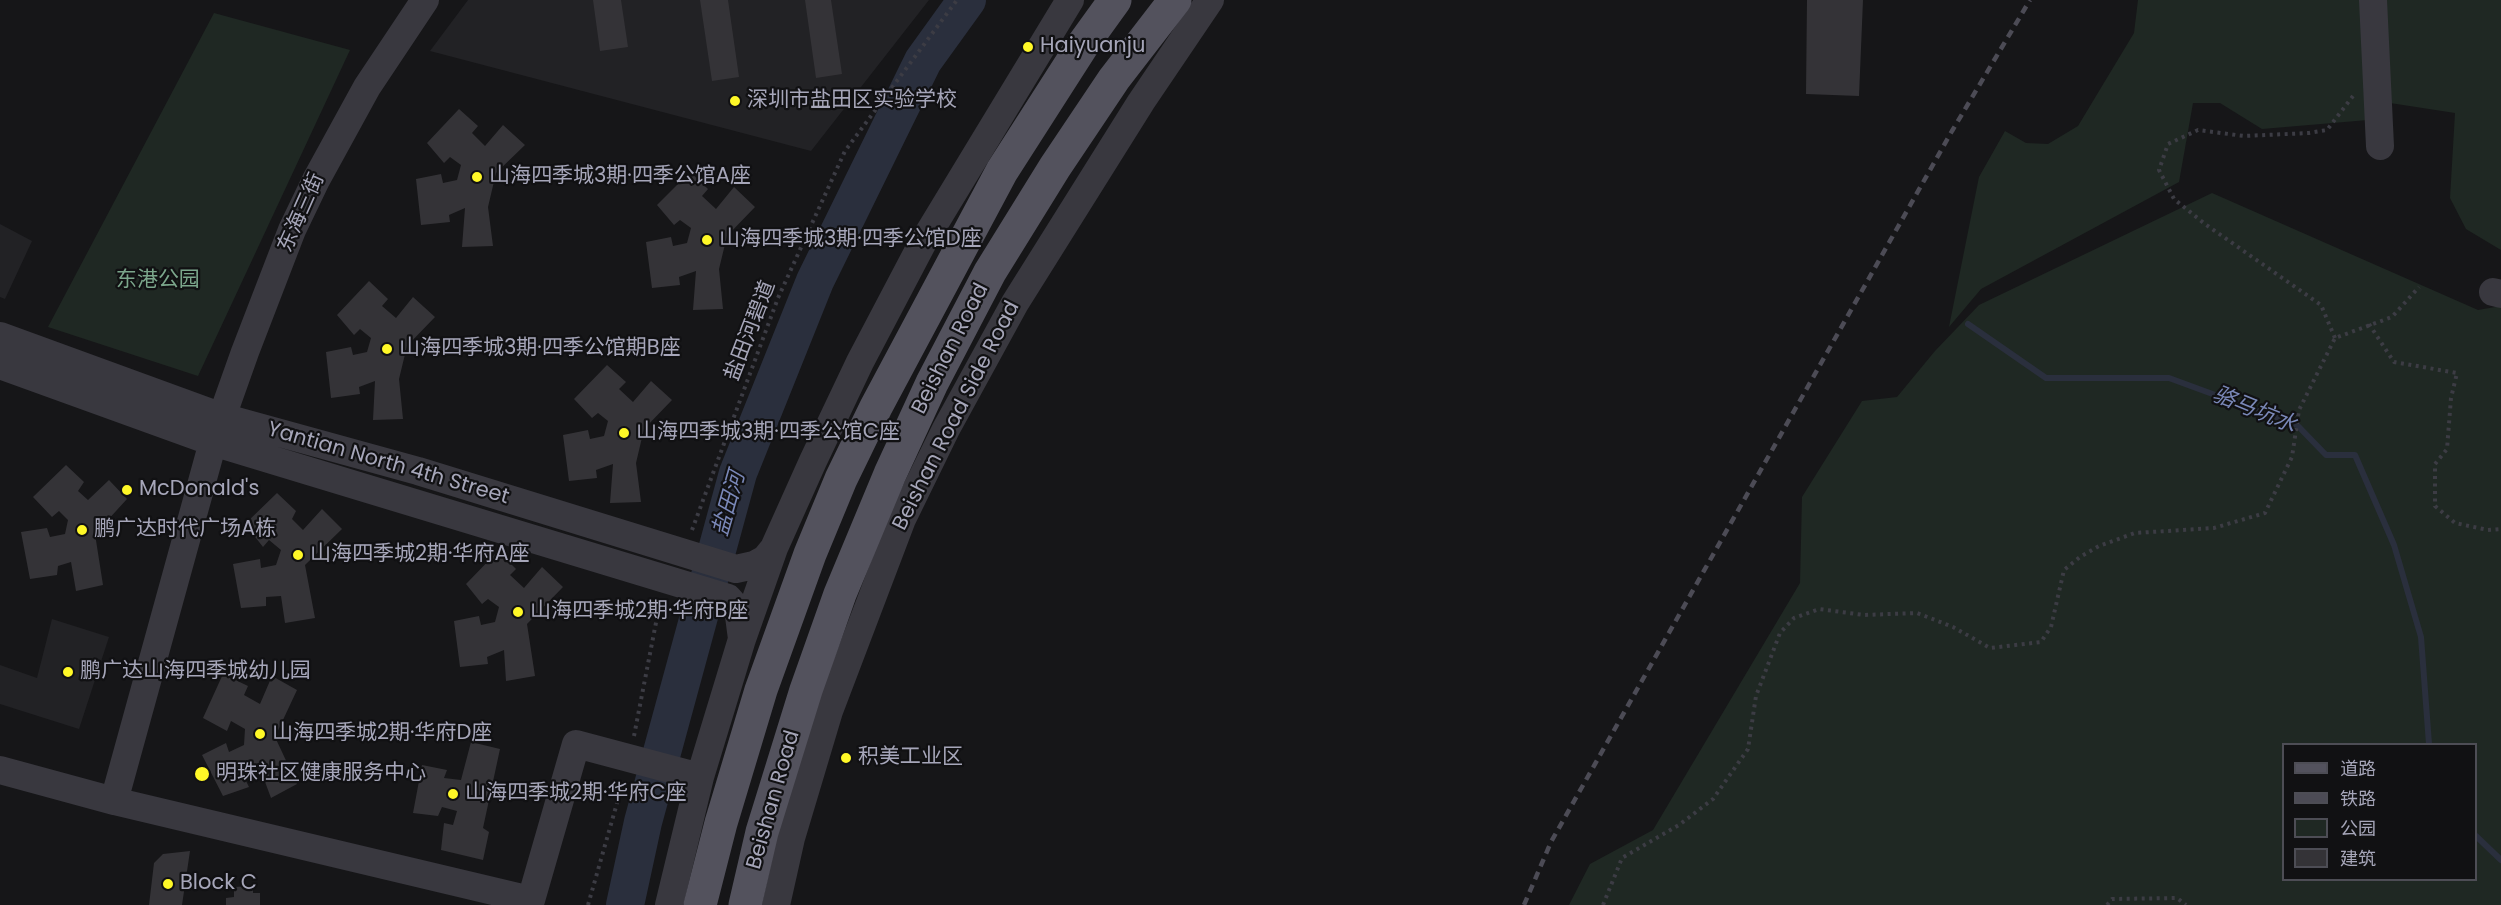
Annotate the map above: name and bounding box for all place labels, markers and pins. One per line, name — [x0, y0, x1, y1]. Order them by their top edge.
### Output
place label: Haiyuanju — [1040, 34, 1145, 60]
marker: Haiyuanju — [1021, 40, 1035, 54]
place label: 深圳市盐田区实验学校 — [747, 88, 957, 114]
marker: 深圳市盐田区实验学校 — [728, 94, 742, 108]
place label: 山海四季城3期·四季公馆A座 — [489, 164, 751, 190]
marker: 山海四季城3期·四季公馆A座 — [470, 170, 484, 184]
place label: 山海四季城3期·四季公馆D座 — [719, 227, 982, 253]
marker: 山海四季城3期·四季公馆D座 — [700, 233, 714, 247]
place label: 山海四季城3期·四季公馆期B座 — [399, 336, 681, 362]
marker: 山海四季城3期·四季公馆期B座 — [380, 342, 394, 356]
place label: 山海四季城3期·四季公馆C座 — [636, 420, 900, 446]
marker: 山海四季城3期·四季公馆C座 — [617, 426, 631, 440]
place label: McDonald's — [139, 477, 259, 503]
marker: McDonald's — [120, 483, 134, 497]
place label: 鹏广达时代广场A栋 — [94, 517, 276, 543]
marker: 鹏广达时代广场A栋 — [75, 523, 89, 537]
place label: 山海四季城2期·华府A座 — [310, 542, 530, 568]
marker: 山海四季城2期·华府A座 — [291, 548, 305, 562]
place label: 山海四季城2期·华府B座 — [530, 599, 748, 625]
marker: 山海四季城2期·华府B座 — [511, 605, 525, 619]
place label: 鹏广达山海四季城幼儿园 — [80, 659, 311, 685]
marker: 鹏广达山海四季城幼儿园 — [61, 665, 75, 679]
place label: 山海四季城2期·华府D座 — [272, 721, 492, 747]
marker: 山海四季城2期·华府D座 — [253, 727, 267, 741]
place label: 积美工业区 — [858, 745, 963, 771]
marker: 积美工业区 — [839, 751, 853, 765]
place label: 明珠社区健康服务中心 — [216, 761, 426, 787]
marker: 明珠社区健康服务中心 — [193, 765, 211, 783]
place label: 山海四季城2期·华府C座 — [465, 781, 687, 807]
marker: 山海四季城2期·华府C座 — [446, 787, 460, 801]
place label: Block C — [180, 871, 257, 897]
marker: Block C — [161, 877, 175, 891]

